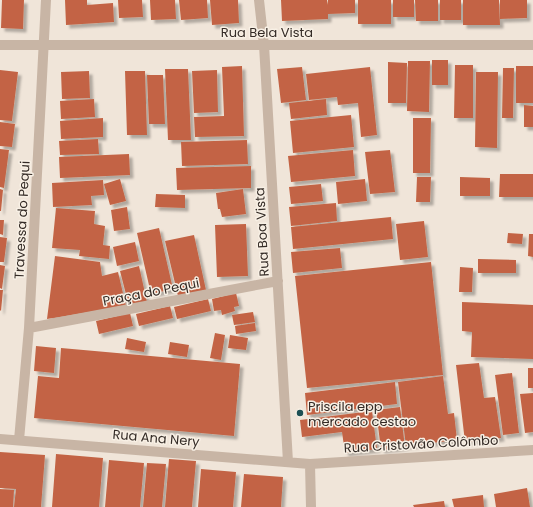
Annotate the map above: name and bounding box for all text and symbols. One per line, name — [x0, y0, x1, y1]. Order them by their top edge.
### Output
street label: Rua Bela Vista — [221, 23, 313, 42]
street label: Travessa do Pequi — [9, 160, 35, 280]
street label: Rua Boa Vista — [250, 187, 274, 277]
street label: Praça do Pequi — [101, 273, 201, 311]
place label: Priscila epp mercado cestao — [308, 397, 416, 431]
marker: Priscila epp mercado cestao — [295, 408, 305, 418]
street label: Rua Ana Nery — [112, 425, 201, 451]
street label: Rua Cristovão Colômbo — [343, 430, 499, 458]

